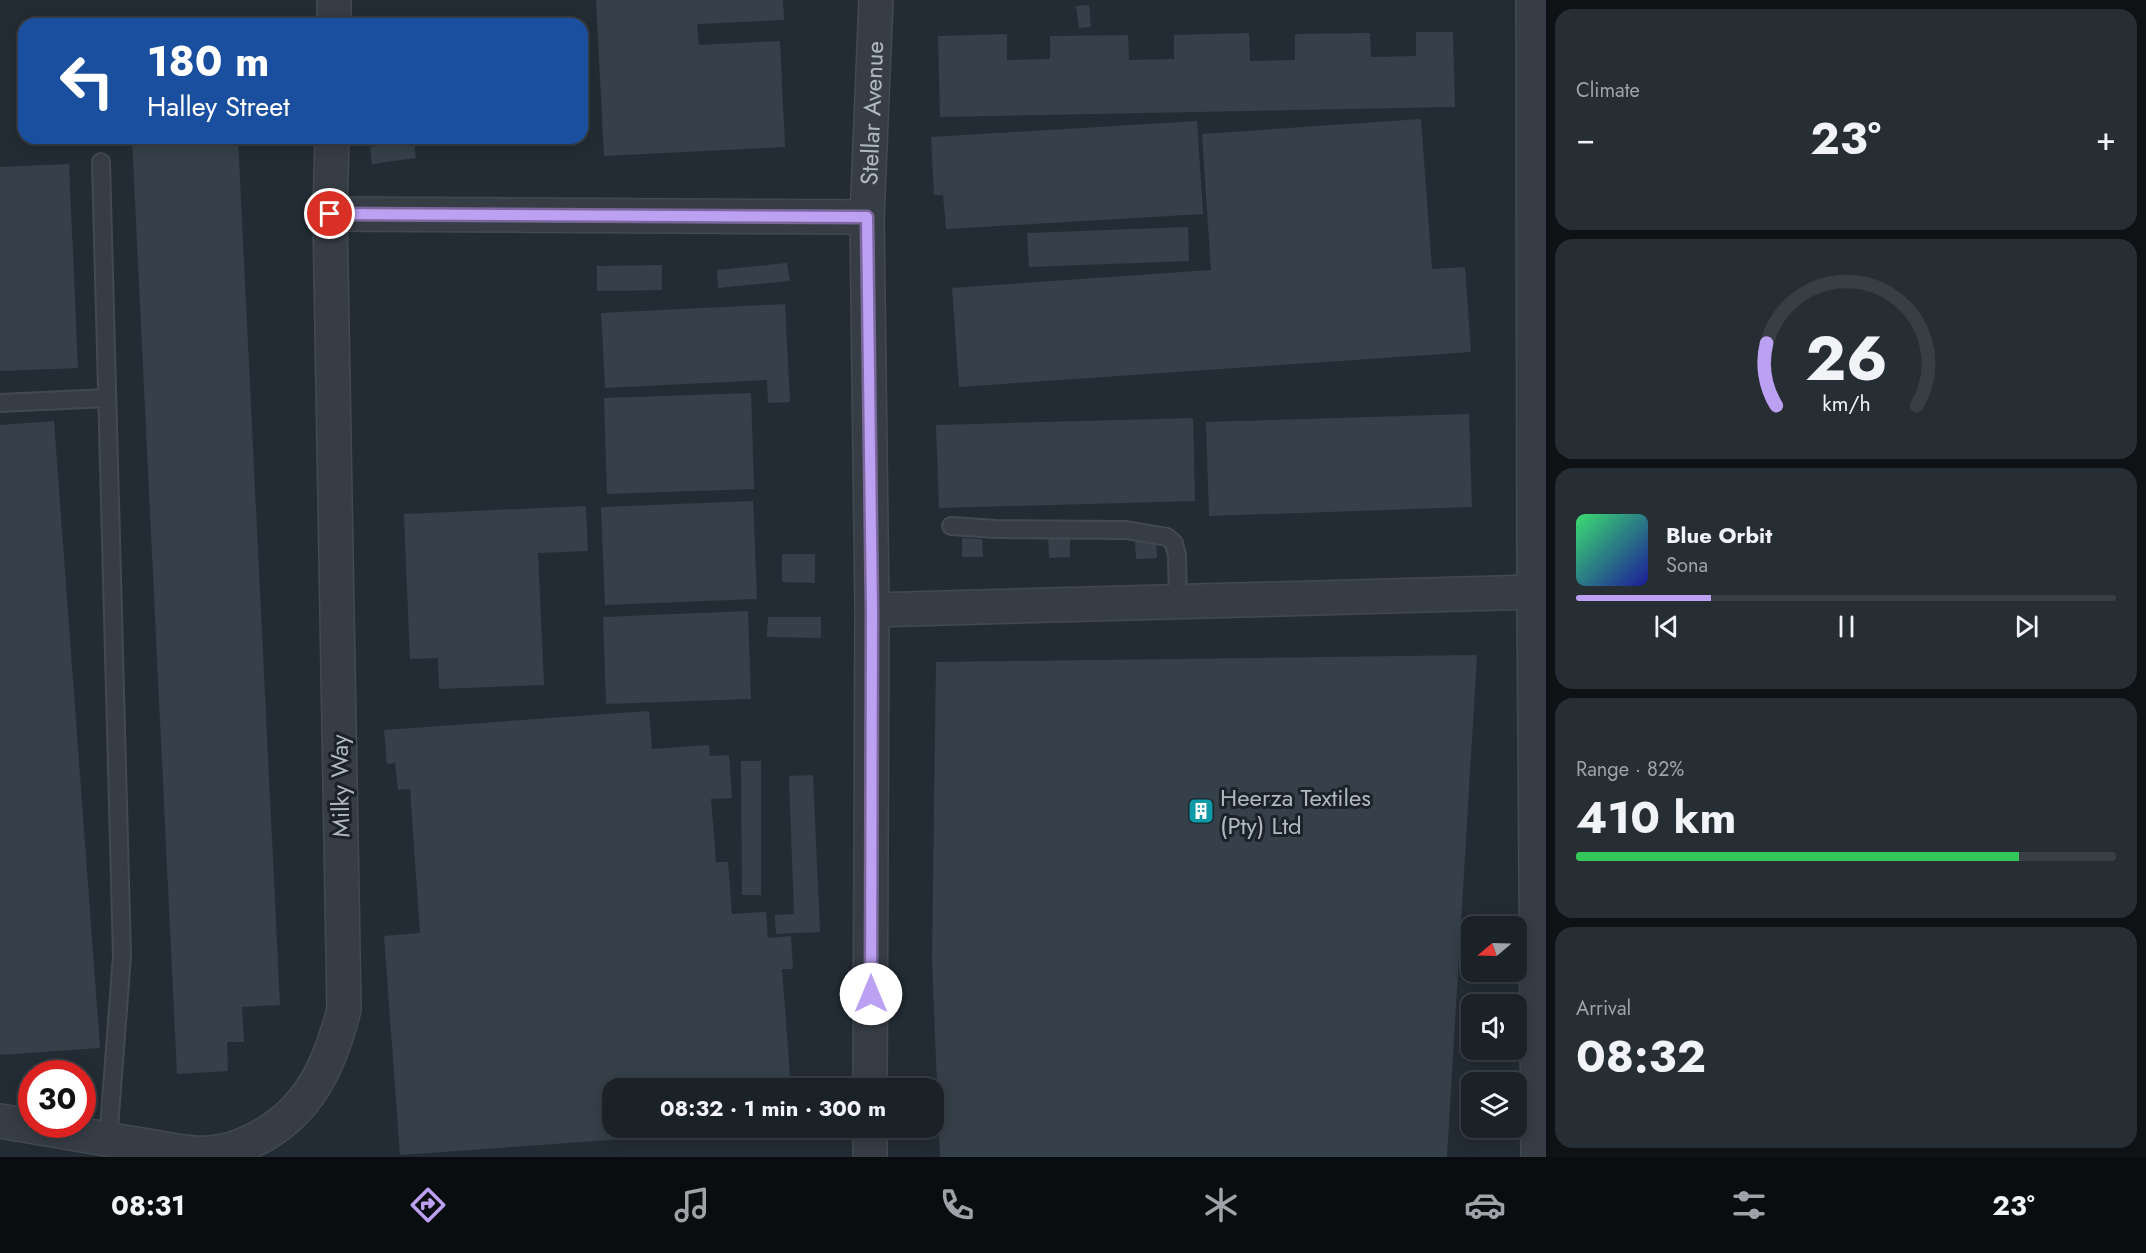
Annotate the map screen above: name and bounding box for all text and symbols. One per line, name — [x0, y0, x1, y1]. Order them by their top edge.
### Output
text: 180 m — [147, 31, 270, 92]
street label: Stellar Avenue — [851, 40, 892, 186]
icon: left — [48, 42, 126, 120]
text: Climate — [1576, 76, 1640, 105]
text: Halley Street — [147, 87, 290, 126]
text: 23° — [1810, 106, 1881, 171]
text: − — [1576, 115, 1595, 162]
text: + — [2096, 115, 2116, 162]
pin — [304, 188, 355, 239]
icon: arrive — [313, 197, 346, 230]
text: 26 — [1805, 313, 1887, 403]
text: km/h — [1822, 388, 1870, 419]
text: Blue Orbit — [1666, 519, 1772, 551]
text: Sona — [1666, 551, 1708, 580]
icon: previous — [1650, 610, 1683, 643]
icon: pause — [1830, 610, 1863, 643]
icon: next — [2010, 610, 2043, 643]
street label: Milky Way — [322, 734, 358, 838]
text: Range · 82% — [1576, 755, 1684, 784]
place label: Heerza Textiles (Pty) Ltd — [1220, 780, 1371, 843]
text: 410 km — [1576, 785, 1736, 850]
building icon: Heerza Textiles (Pty) Ltd — [1186, 796, 1216, 826]
north arrow — [1461, 916, 1527, 982]
map controls — [1461, 916, 1527, 1138]
position arrow — [839, 962, 903, 1026]
button: sound — [1461, 994, 1527, 1060]
text: Arrival — [1576, 994, 1631, 1023]
text: 08:32 — [1576, 1024, 1706, 1089]
speed limit sign: 30 — [18, 1060, 96, 1138]
button: layers — [1461, 1072, 1527, 1138]
text: 08:32 · 1 min · 300 m — [660, 1092, 886, 1124]
icon: directions — [407, 1184, 449, 1226]
icon: music — [671, 1184, 713, 1226]
icon: phone — [936, 1184, 978, 1226]
icon: climate — [1200, 1184, 1242, 1226]
icon: car — [1464, 1184, 1506, 1226]
icon: filters — [1728, 1184, 1770, 1226]
text: 08:31 — [111, 1186, 185, 1225]
text: 23° — [1992, 1186, 2035, 1225]

